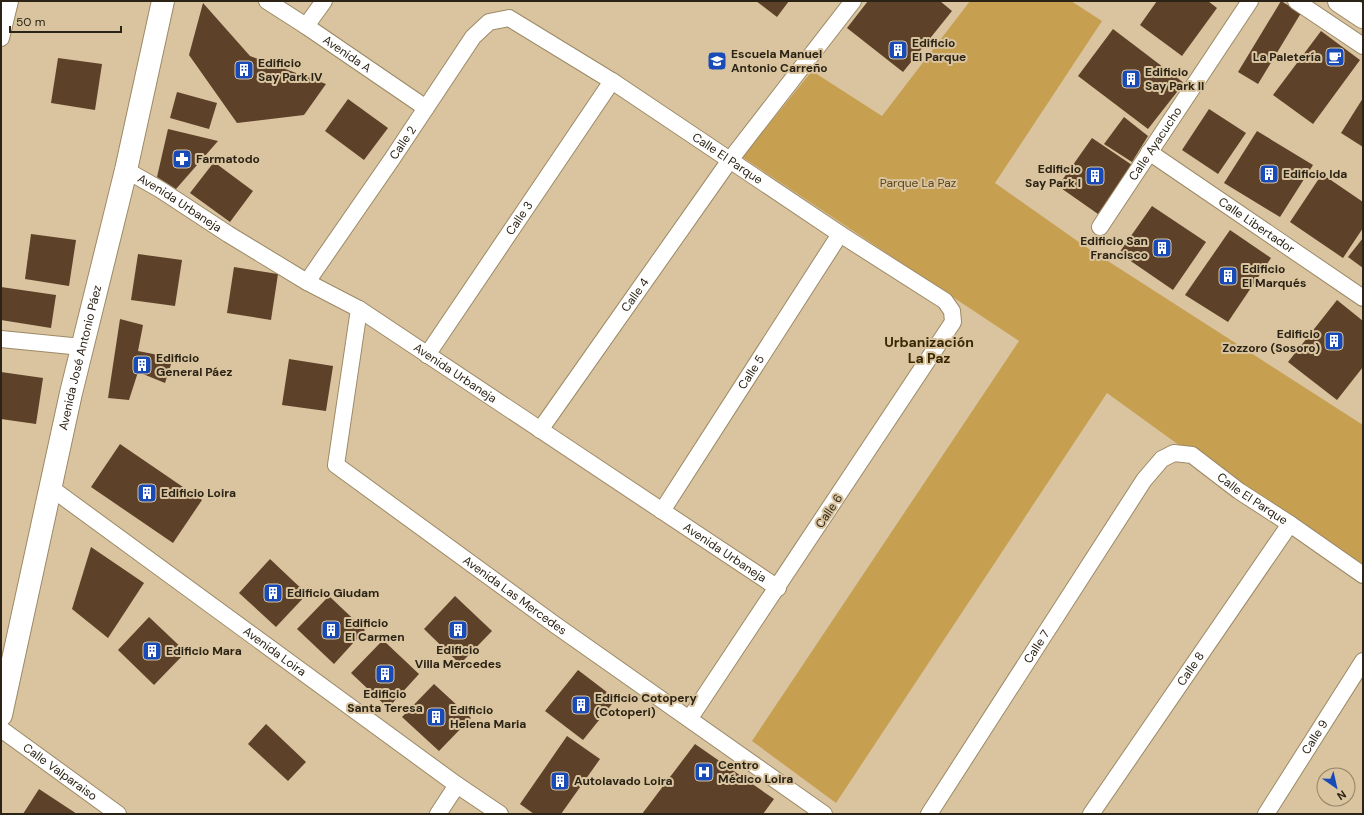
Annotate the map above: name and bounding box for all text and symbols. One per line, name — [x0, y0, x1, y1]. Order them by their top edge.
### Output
scale bar — [10, 8, 121, 34]
text: 50 m — [16, 14, 45, 30]
street label: Avenida A — [320, 32, 374, 76]
place label: Edificio El Parque — [912, 35, 966, 65]
building icon: Edificio El Parque — [887, 39, 909, 61]
place label: Escuela Manuel Antonio Carreño — [731, 46, 828, 76]
cafe icon: La Paletería — [1324, 46, 1346, 68]
place label: La Paletería — [1253, 49, 1321, 65]
school or university icon: Escuela Manuel Antonio Carreño — [706, 50, 728, 72]
place label: Edificio Say Park IV — [258, 55, 323, 85]
building icon: Edificio Say Park IV — [233, 59, 255, 81]
place label: Edificio Say Park II — [1145, 64, 1204, 94]
building icon: Edificio Say Park II — [1120, 68, 1142, 90]
street label: Calle Ayacucho — [1125, 104, 1186, 184]
street label: Calle 2 — [386, 123, 420, 163]
street label: Calle El Parque — [689, 129, 766, 188]
pharmacy icon: Farmatodo — [171, 148, 193, 170]
place label: Farmatodo — [196, 151, 260, 167]
place label: Edificio Say Park I — [1025, 161, 1081, 191]
building icon: Edificio Ida — [1258, 163, 1280, 185]
building icon: Edificio Say Park I — [1084, 165, 1106, 187]
place label: Edificio Ida — [1283, 166, 1347, 182]
street label: Avenida Urbaneja — [135, 170, 225, 236]
park label: Parque La Paz — [880, 175, 956, 191]
street label: Calle Libertador — [1215, 194, 1298, 257]
street label: Calle 3 — [502, 198, 536, 238]
place label: Edificio San Francisco — [1080, 233, 1148, 263]
building icon: Edificio San Francisco — [1151, 237, 1173, 259]
place label: Edificio El Marqués — [1242, 261, 1306, 291]
building icon: Edificio El Marqués — [1217, 265, 1239, 287]
street label: Calle 4 — [618, 275, 652, 315]
street label: Avenida José Antonio Páez — [55, 284, 105, 432]
place label: Edificio Zozzoro (Sosoro) — [1222, 326, 1320, 356]
building icon: Edificio Zozzoro (Sosoro) — [1323, 330, 1345, 352]
district label: Urbanización La Paz — [884, 333, 974, 367]
street label: Avenida Urbaneja — [410, 340, 500, 407]
place label: Edificio General Páez — [156, 350, 232, 380]
street label: Calle 5 — [734, 352, 768, 392]
building icon: Edificio General Páez — [131, 354, 153, 376]
street label: Calle El Parque — [1214, 469, 1291, 528]
building icon: Edificio Loira — [136, 482, 158, 504]
place label: Edificio Loira — [161, 485, 236, 501]
street label: Calle 6 — [812, 491, 846, 531]
street label: Avenida Urbaneja — [680, 519, 770, 586]
street label: Avenida Las Mercedes — [460, 552, 570, 638]
building icon: Edificio Giudam — [262, 582, 284, 604]
place label: Edificio Giudam — [287, 585, 379, 601]
place label: Edificio El Carmen — [345, 615, 405, 645]
building icon: Edificio El Carmen — [320, 619, 342, 641]
building icon: Edificio Villa Mercedes — [447, 619, 469, 641]
street label: Avenida Loira — [240, 623, 309, 680]
street label: Calle 7 — [1020, 627, 1053, 667]
building icon: Edificio Mara — [141, 640, 163, 662]
place label: Edificio Villa Mercedes — [415, 642, 501, 672]
place label: Edificio Mara — [166, 643, 242, 659]
street label: Calle 8 — [1173, 649, 1208, 689]
building icon: Edificio Santa Teresa — [374, 663, 396, 685]
place label: Edificio Santa Teresa — [347, 686, 423, 716]
place label: Edificio Cotopery (Cotoperi) — [595, 690, 697, 720]
building icon: Edificio Cotopery (Cotoperi) — [570, 694, 592, 716]
place label: Edificio Helena Maria — [450, 702, 526, 732]
building icon: Edificio Helena Maria — [425, 706, 447, 728]
street label: Calle 9 — [1298, 717, 1332, 758]
street label: Calle Valparaiso — [20, 740, 100, 804]
place label: Centro Médico Loira — [718, 757, 793, 787]
hospital icon: Centro Médico Loira — [693, 761, 715, 783]
north arrow — [1316, 767, 1356, 807]
building icon: Autolavado Loira — [549, 770, 571, 792]
place label: Autolavado Loira — [574, 773, 673, 789]
text: N — [1334, 787, 1349, 803]

